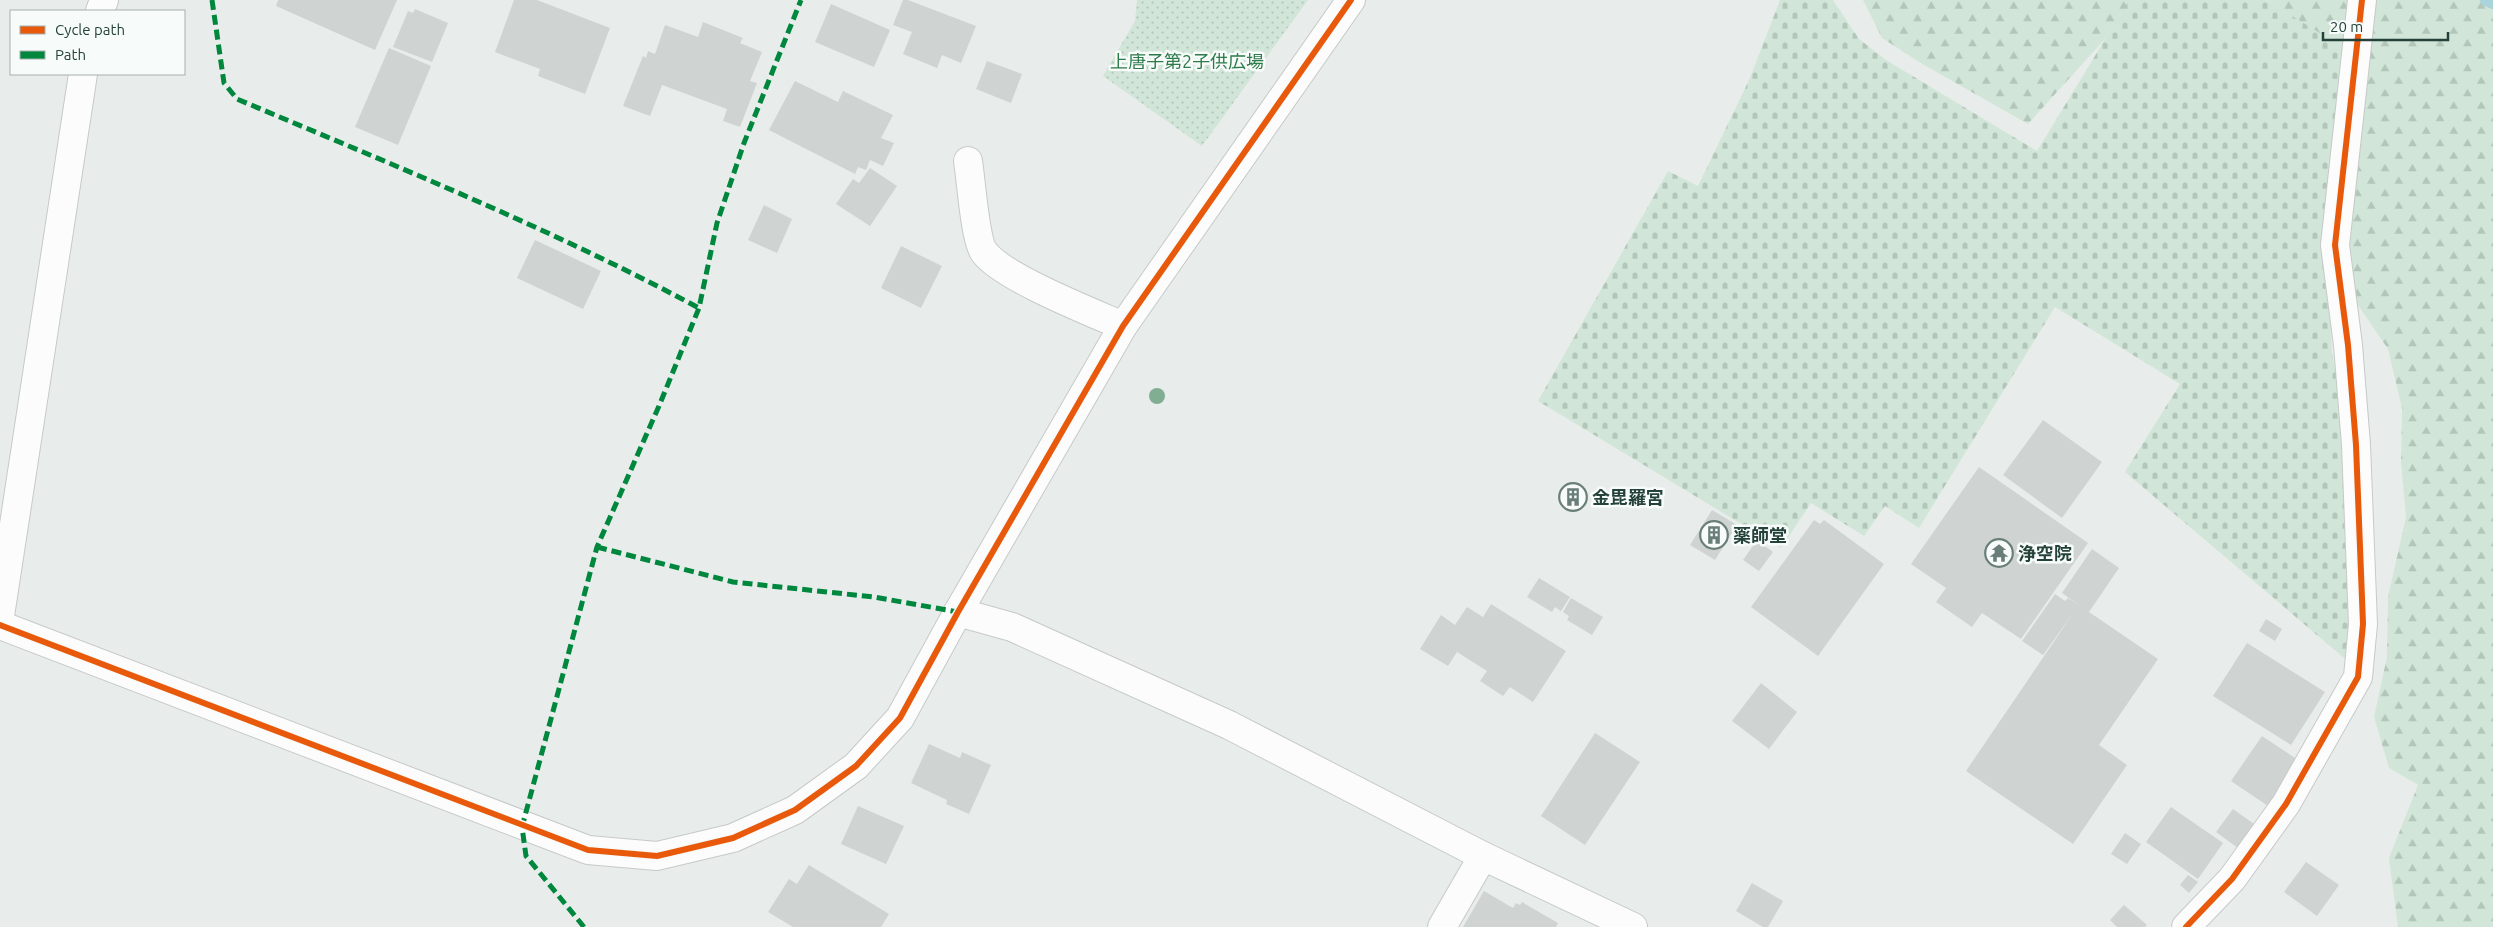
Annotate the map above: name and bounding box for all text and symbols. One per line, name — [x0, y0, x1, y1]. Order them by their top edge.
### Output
legend — [10, 10, 185, 75]
scale bar — [2323, 10, 2448, 42]
text: 20 m — [2330, 18, 2363, 35]
text: Cycle path — [55, 21, 125, 38]
text: Path — [55, 46, 86, 63]
park label: 上唐子第2子供広場 — [1110, 51, 1264, 71]
building icon: 金毘羅宮 — [1558, 482, 1588, 512]
place label: 金毘羅宮 — [1592, 487, 1664, 507]
building icon: 薬師堂 — [1699, 520, 1729, 550]
place label: 薬師堂 — [1733, 525, 1787, 545]
temple icon: 浄空院 — [1984, 538, 2014, 568]
place label: 浄空院 — [2018, 543, 2072, 563]

